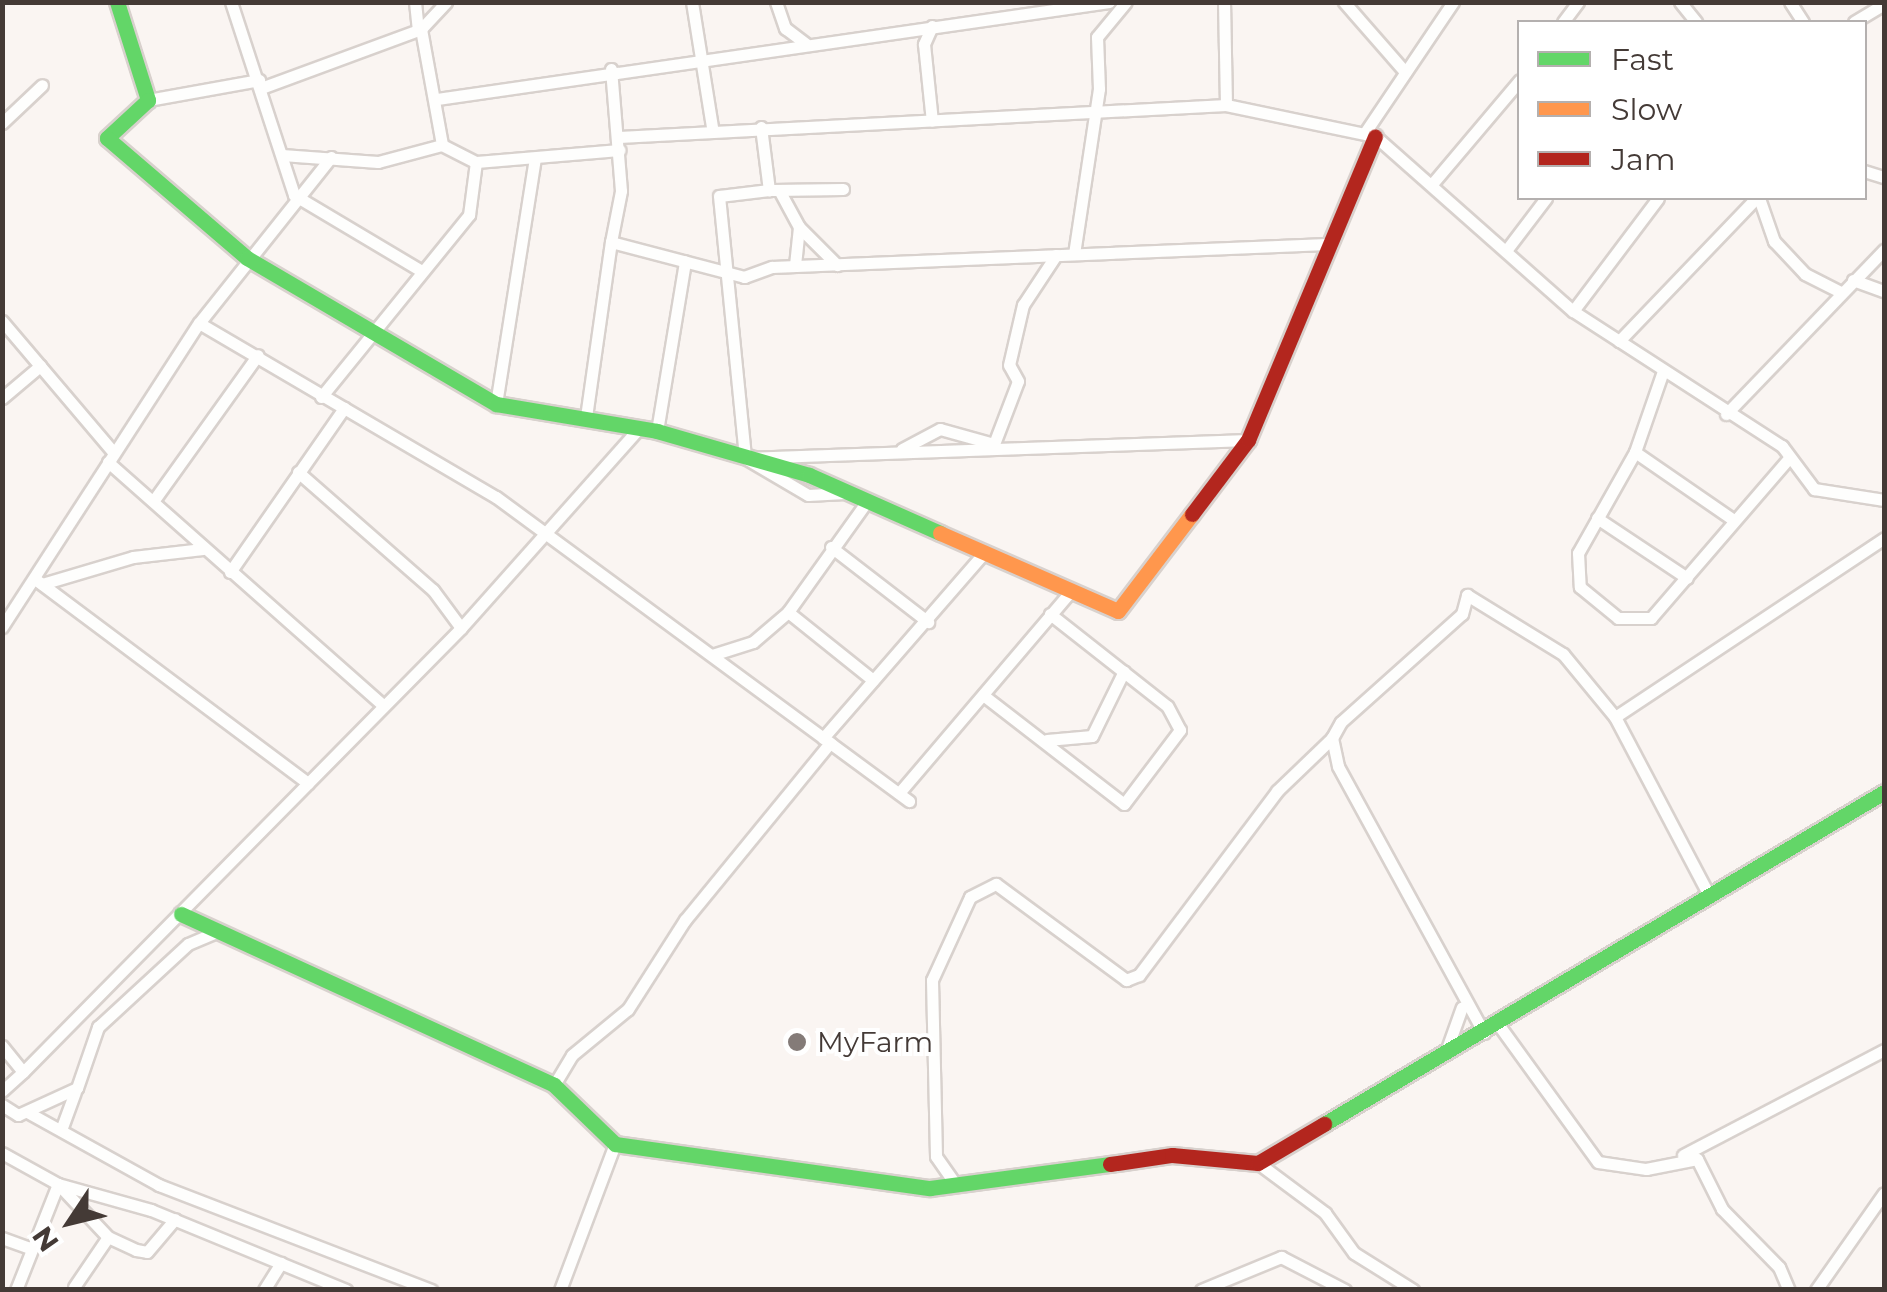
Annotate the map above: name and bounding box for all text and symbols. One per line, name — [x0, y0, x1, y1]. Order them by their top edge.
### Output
legend — [1517, 20, 1867, 200]
text: Fast — [1611, 41, 1674, 78]
text: Slow — [1611, 91, 1682, 128]
text: Jam — [1611, 141, 1676, 178]
place label: MyFarm — [817, 1025, 933, 1059]
marker: MyFarm — [786, 1031, 808, 1053]
north arrow — [20, 1172, 120, 1272]
text: N — [25, 1220, 66, 1258]

